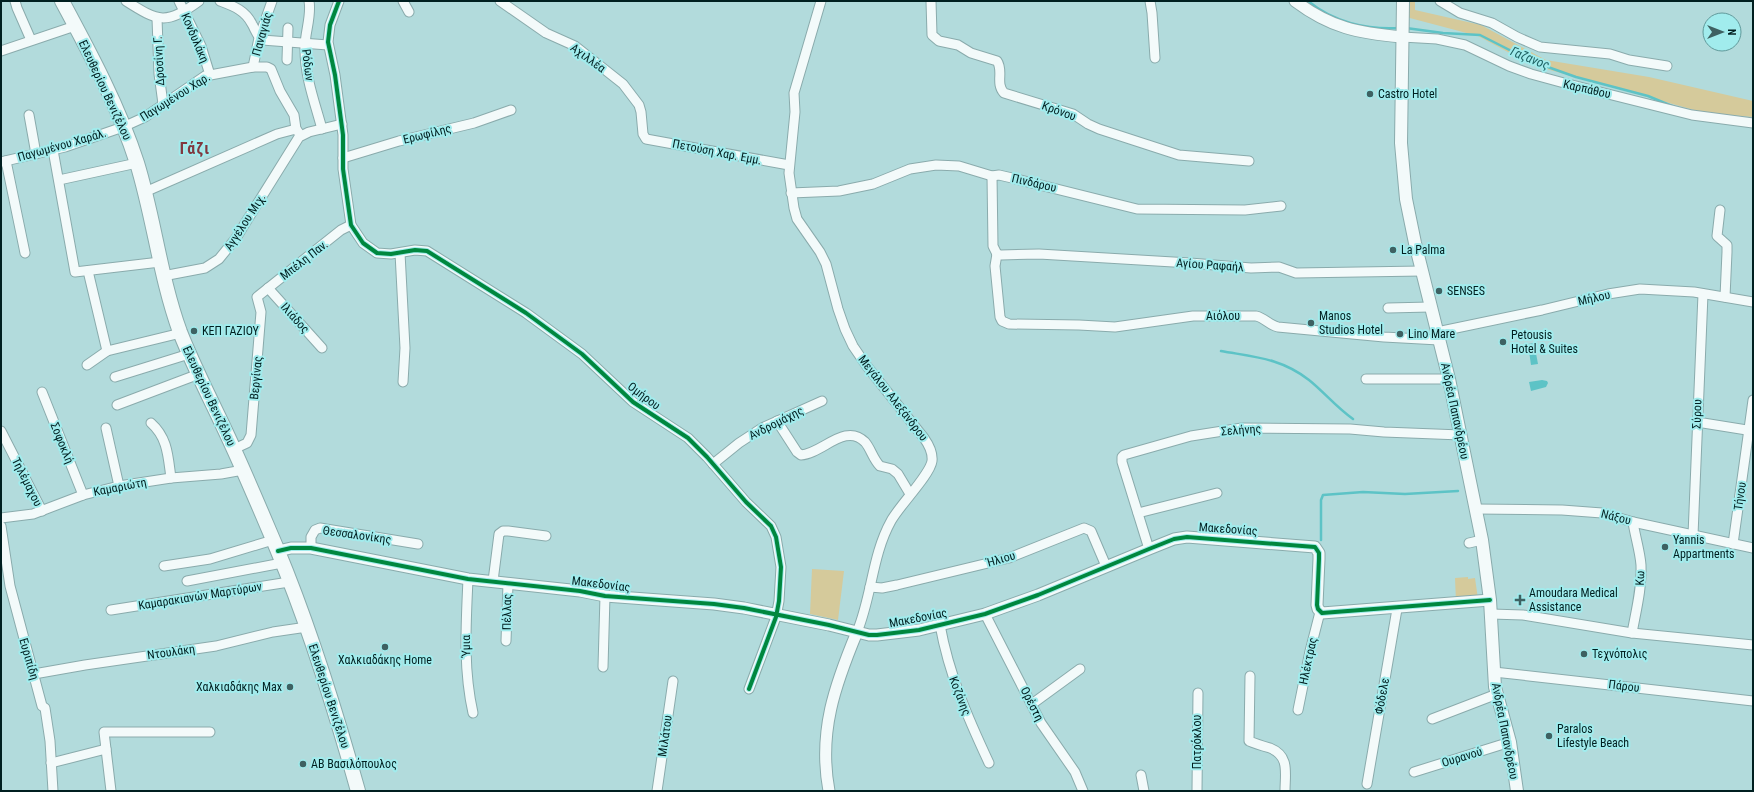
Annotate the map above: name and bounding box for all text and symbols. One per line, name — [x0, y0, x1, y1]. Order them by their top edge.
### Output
street label: Παναγιάς — [249, 10, 275, 57]
street label: Κονδυλάκη — [178, 11, 212, 65]
north arrow — [1702, 12, 1742, 52]
text: N — [1725, 29, 1738, 36]
street label: Δροσίνη Γ. — [151, 36, 167, 86]
street label: Ελευθερίου Βενιζέλου — [76, 38, 134, 142]
street label: Αχιλλέα — [568, 41, 608, 75]
water label: Γαζανος — [1508, 43, 1552, 73]
street label: Ρόδων — [299, 48, 317, 82]
street label: Παγωμένου Χαρ. — [137, 70, 213, 124]
street label: Καρπάθου — [1562, 77, 1612, 101]
place label: Castro Hotel — [1378, 87, 1437, 101]
marker: Castro Hotel — [1365, 89, 1375, 99]
street label: Κρόνου — [1040, 98, 1078, 124]
street label: Ερωφίλης — [402, 121, 453, 147]
street label: Παγωμένου Χαράλ. — [16, 126, 108, 164]
street label: Πετούση Χαρ. Εμμ. — [671, 137, 763, 167]
district label: Γάζι — [180, 139, 210, 158]
street label: Πινδάρου — [1010, 171, 1058, 195]
street label: Αγγέλου Μιχ. — [221, 191, 269, 253]
street label: Μπέλη Παν. — [277, 237, 331, 283]
place label: La Palma — [1401, 243, 1445, 257]
marker: La Palma — [1388, 245, 1398, 255]
street label: Αγίου Ραφαήλ — [1176, 256, 1244, 274]
place label: SENSES — [1447, 284, 1485, 298]
marker: SENSES — [1434, 286, 1444, 296]
street label: Μήλου — [1577, 287, 1612, 308]
street label: Ιλιάδος — [278, 300, 312, 336]
street label: Αιόλου — [1206, 309, 1240, 323]
place label: Manos Studios Hotel — [1319, 309, 1383, 337]
marker: Manos Studios Hotel — [1306, 318, 1316, 328]
place label: ΚΕΠ ΓΑΖΙΟΥ — [202, 324, 260, 338]
marker: ΚΕΠ ΓΑΖΙΟΥ — [189, 326, 199, 336]
place label: Lino Mare — [1408, 327, 1455, 341]
place label: Petousis Hotel & Suites — [1511, 328, 1578, 356]
marker: Lino Mare — [1395, 329, 1405, 339]
marker: Petousis Hotel & Suites — [1498, 337, 1508, 347]
street label: Ελευθερίου Βενιζέλου — [180, 344, 238, 448]
street label: Μεγάλου Αλεξάνδρου — [854, 352, 931, 444]
street label: Βεργίνας — [247, 355, 265, 400]
street label: Ανδρέα Παπανδρέου — [1438, 362, 1472, 461]
street label: Ομήρου — [625, 379, 663, 413]
street label: Σύρου — [1689, 399, 1705, 429]
street label: Ανδρομάχης — [746, 403, 806, 443]
street label: Σοφοκλή — [47, 420, 77, 466]
street label: Σελήνης — [1220, 422, 1262, 438]
street label: Τηλέμαχου — [9, 455, 45, 509]
street label: Καμαριώτη — [92, 475, 148, 499]
street label: Τήνου — [1731, 481, 1749, 511]
street label: Νάξου — [1599, 507, 1633, 528]
street label: Μακεδονίας — [1198, 520, 1258, 538]
street label: Θεσσαλονίκης — [322, 523, 392, 547]
place label: Yannis Appartments — [1673, 533, 1735, 561]
marker: Yannis Appartments — [1660, 542, 1670, 552]
street label: Ήλιου — [984, 548, 1017, 570]
street label: Κω — [1633, 570, 1647, 586]
street label: Μακεδονίας — [571, 573, 631, 595]
street label: Καμαρακιανών Μαρτύρων — [137, 579, 263, 613]
place label: Amoudara Medical Assistance — [1529, 586, 1618, 614]
street label: Πέλλας — [500, 593, 514, 630]
marker: Amoudara Medical Assistance — [1514, 594, 1526, 606]
street label: Μακεδονίας — [888, 605, 949, 630]
street label: Ύμια — [459, 635, 473, 658]
street label: Ευριπίδη — [16, 636, 42, 682]
street label: Ηλέκτρας — [1296, 636, 1320, 686]
street label: Ντουλάκη — [146, 642, 196, 662]
street label: Ελευθερίου Βενιζέλου — [306, 642, 353, 750]
marker: Χαλκιαδάκης Home — [380, 642, 390, 652]
place label: Τεχνόπολις — [1592, 647, 1648, 661]
marker: Τεχνόπολις — [1579, 649, 1589, 659]
place label: Χαλκιαδάκης Home — [338, 653, 432, 667]
street label: Κοζάνης — [946, 675, 974, 718]
street label: Φόδελε — [1372, 676, 1392, 715]
street label: Πάρου — [1608, 677, 1641, 695]
place label: Χαλκιαδάκης Max — [196, 680, 282, 694]
marker: Χαλκιαδάκης Max — [285, 682, 295, 692]
street label: Ανδρέα Παπανδρέου — [1489, 682, 1521, 781]
street label: Ορέστη — [1017, 685, 1047, 723]
street label: Μιλάτου — [655, 714, 675, 758]
street label: Πατρόκλου — [1190, 715, 1204, 769]
place label: Paralos Lifestyle Beach — [1557, 722, 1629, 750]
marker: Paralos Lifestyle Beach — [1544, 731, 1554, 741]
street label: Ουρανού — [1440, 744, 1484, 770]
place label: ΑΒ Βασιλόπουλος — [311, 757, 397, 771]
marker: ΑΒ Βασιλόπουλος — [298, 759, 308, 769]

